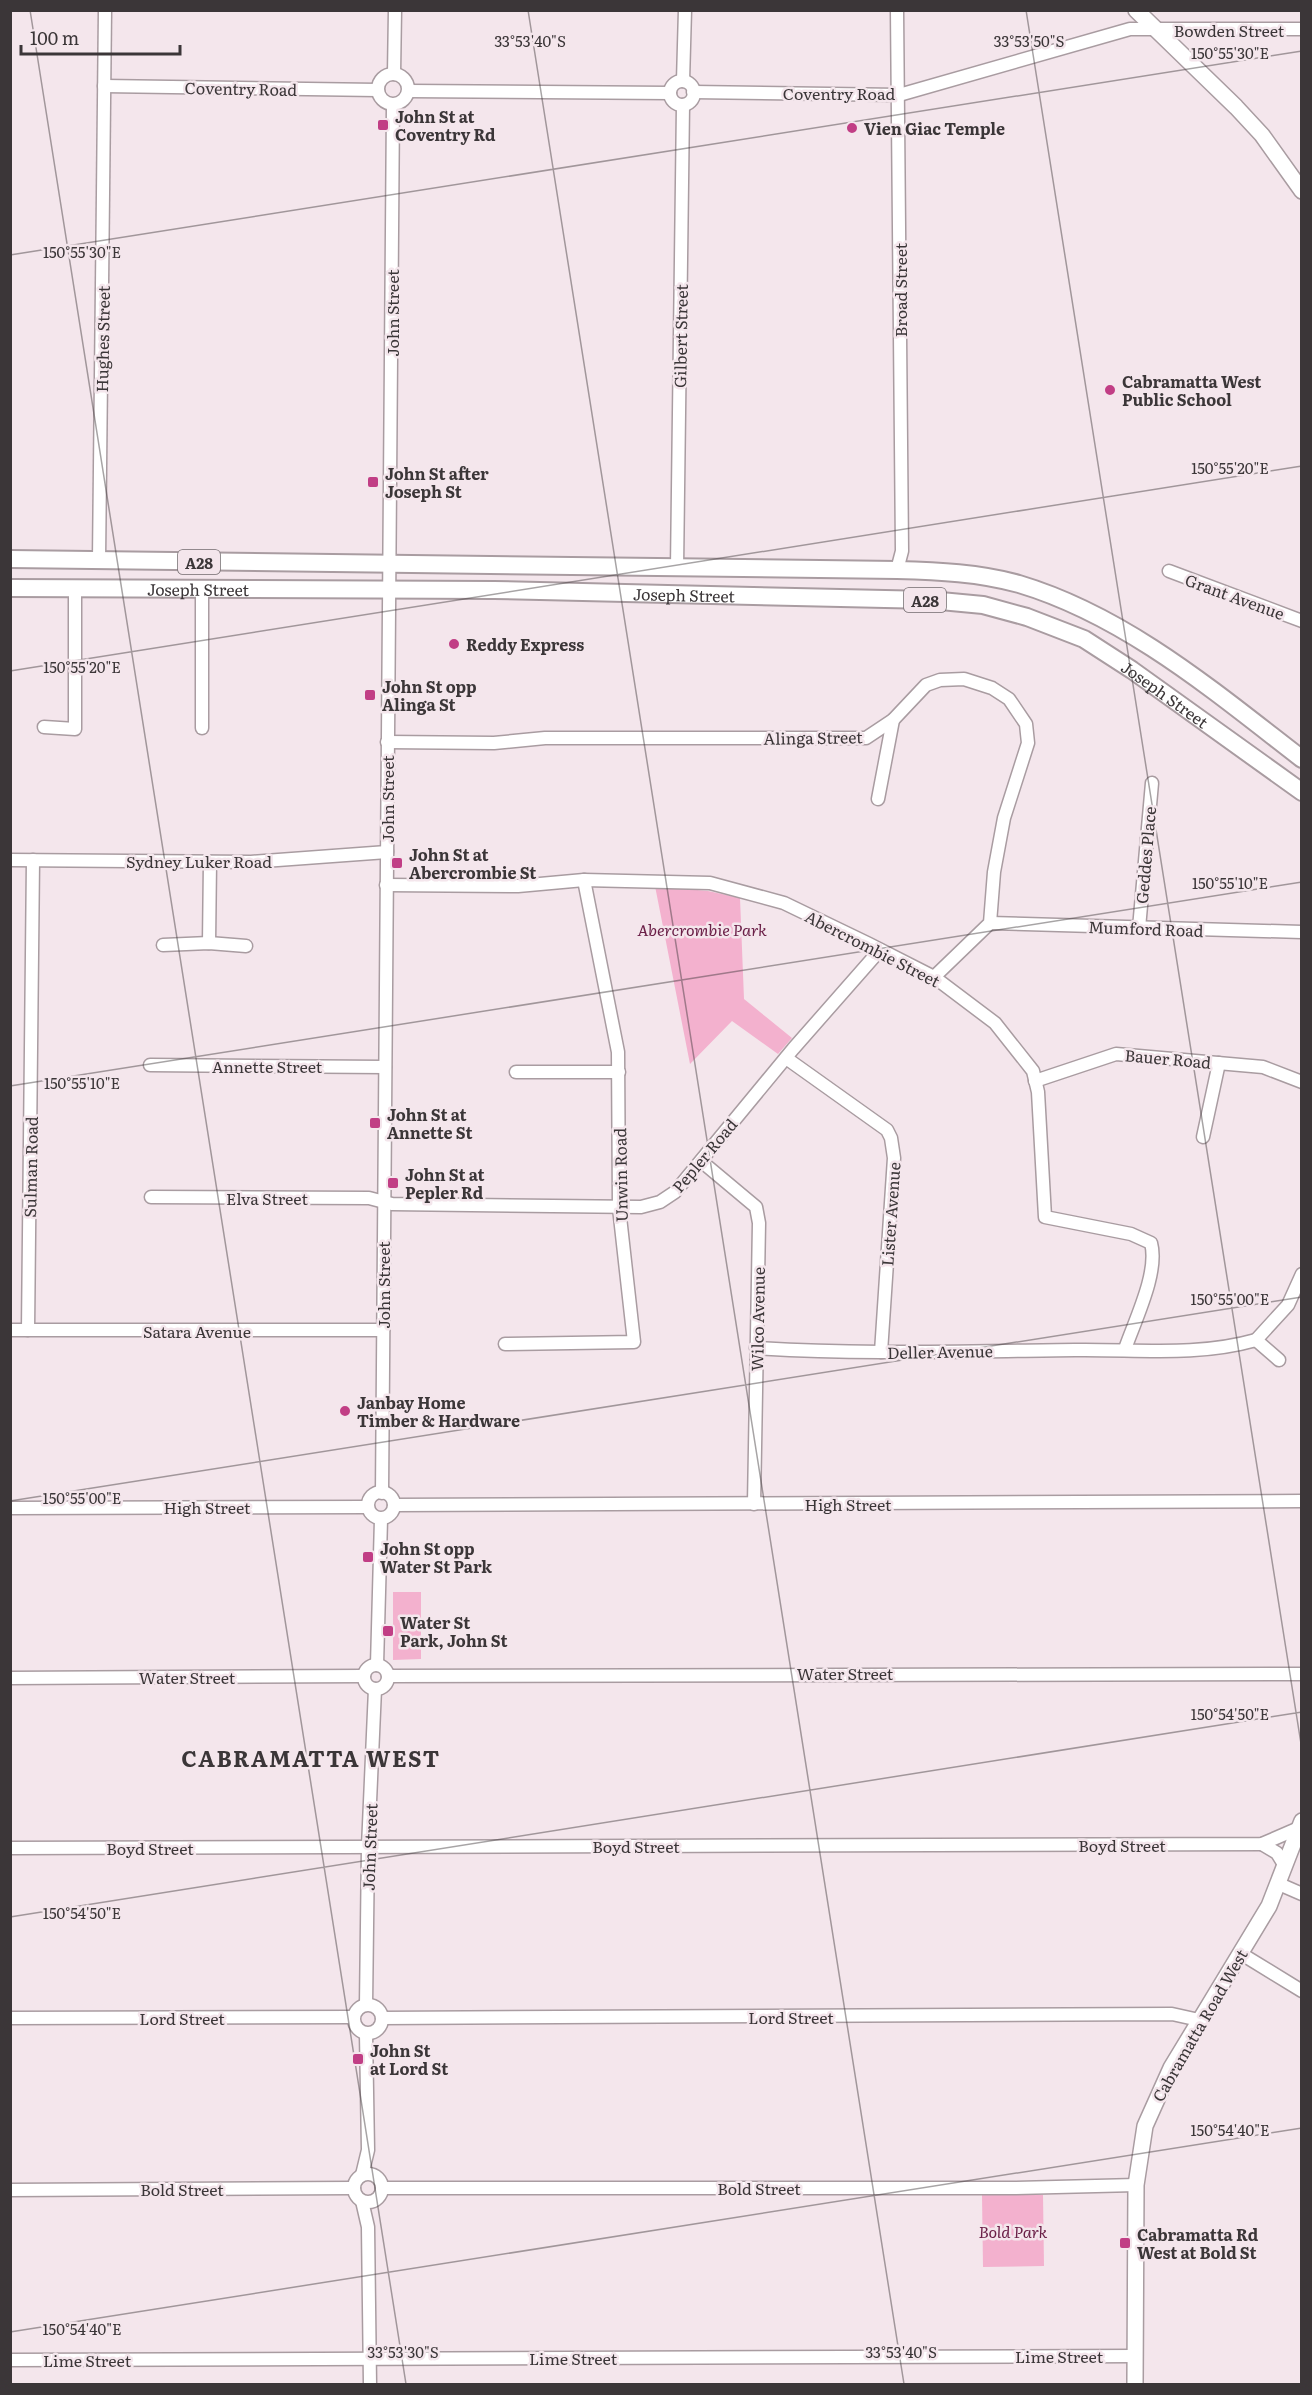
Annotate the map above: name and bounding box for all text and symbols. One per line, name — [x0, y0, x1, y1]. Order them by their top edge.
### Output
scale bar — [21, 18, 180, 56]
street label: Bowden Street — [1174, 18, 1285, 42]
text: 100 m — [30, 24, 79, 51]
text: 33°53'40"S — [494, 29, 566, 52]
text: 33°53'50"S — [993, 29, 1065, 52]
text: 150°55'30"E — [1191, 41, 1269, 64]
street label: Coventry Road — [185, 75, 298, 101]
street label: Coventry Road — [783, 81, 895, 105]
place label: John St at Coventry Rd — [395, 104, 496, 146]
place label: Vien Giac Temple — [864, 116, 1005, 140]
marker: John St at Coventry Rd — [376, 118, 390, 132]
marker: Vien Giac Temple — [845, 121, 859, 135]
text: 150°55'30"E — [43, 240, 121, 263]
street label: Broad Street — [888, 242, 912, 337]
street label: John Street — [380, 269, 404, 357]
street label: Gilbert Street — [667, 283, 693, 388]
street label: Hughes Street — [89, 285, 115, 393]
place label: Cabramatta West Public School — [1122, 369, 1261, 411]
marker: Cabramatta West Public School — [1103, 383, 1117, 397]
text: 150°55'20"E — [1191, 456, 1269, 479]
place label: John St after Joseph St — [385, 461, 489, 503]
marker: John St after Joseph St — [366, 475, 380, 489]
road number: A28 — [178, 550, 220, 574]
street label: Grant Avenue — [1182, 567, 1288, 625]
street label: Joseph Street — [147, 577, 250, 601]
street label: Joseph Street — [633, 581, 736, 608]
road number: A28 — [904, 588, 946, 612]
place label: Reddy Express — [466, 632, 584, 656]
marker: Reddy Express — [447, 637, 461, 651]
street label: Joseph Street — [1117, 654, 1214, 734]
text: 150°55'20"E — [43, 655, 121, 678]
place label: John St opp Alinga St — [382, 674, 477, 716]
marker: John St opp Alinga St — [363, 688, 377, 702]
street label: Alinga Street — [763, 724, 863, 750]
street label: John Street — [375, 755, 399, 843]
street label: Geddes Place — [1129, 805, 1161, 905]
place label: John St at Abercrombie St — [409, 842, 536, 884]
street label: Sydney Luker Road — [126, 849, 272, 873]
marker: John St at Abercrombie St — [390, 856, 404, 870]
text: 150°55'10"E — [1192, 871, 1268, 894]
street label: Abercrombie Street — [801, 904, 945, 993]
street label: Mumford Road — [1088, 914, 1204, 942]
park label: Abercrombie Park — [637, 917, 767, 941]
street label: Bauer Road — [1124, 1042, 1212, 1074]
street label: Annette Street — [212, 1054, 323, 1078]
text: 150°55'10"E — [44, 1071, 120, 1094]
place label: John St at Annette St — [387, 1102, 473, 1144]
street label: Pepler Road — [666, 1113, 742, 1197]
street label: Sulman Road — [17, 1116, 43, 1218]
marker: John St at Annette St — [368, 1116, 382, 1130]
street label: Unwin Road — [607, 1127, 633, 1222]
street label: Lister Avenue — [874, 1161, 906, 1267]
place label: John St at Pepler Rd — [405, 1162, 485, 1204]
marker: John St at Pepler Rd — [386, 1176, 400, 1190]
street label: Elva Street — [226, 1186, 308, 1210]
street label: John Street — [371, 1241, 395, 1329]
street label: Wilco Avenue — [744, 1267, 770, 1371]
text: 150°55'00"E — [1191, 1287, 1269, 1310]
street label: Satara Avenue — [143, 1319, 251, 1343]
street label: Deller Avenue — [887, 1338, 993, 1364]
place label: Janbay Home Timber & Hardware — [357, 1390, 520, 1432]
marker: Janbay Home Timber & Hardware — [338, 1404, 352, 1418]
text: 150°55'00"E — [43, 1486, 121, 1509]
street label: High Street — [804, 1492, 892, 1516]
street label: High Street — [163, 1495, 251, 1519]
place label: John St opp Water St Park — [380, 1536, 492, 1578]
marker: John St opp Water St Park — [361, 1550, 375, 1564]
place label: Water St Park, John St — [400, 1610, 508, 1652]
marker: Water St Park, John St — [381, 1624, 395, 1638]
street label: Water Street — [797, 1661, 894, 1685]
street label: Water Street — [139, 1665, 236, 1689]
text: 150°54'50"E — [1191, 1702, 1269, 1725]
district label: CABRAMATTA WEST — [181, 1741, 441, 1774]
street label: John Street — [355, 1802, 383, 1891]
street label: Boyd Street — [1078, 1833, 1166, 1857]
street label: Boyd Street — [592, 1834, 680, 1858]
street label: Boyd Street — [106, 1836, 194, 1860]
text: 150°54'50"E — [43, 1901, 121, 1924]
street label: Cabramatta Road West — [1145, 1944, 1253, 2106]
street label: Lord Street — [748, 2005, 834, 2029]
street label: Lord Street — [139, 2006, 225, 2030]
place label: John St at Lord St — [370, 2038, 448, 2080]
marker: John St at Lord St — [351, 2052, 365, 2066]
text: 150°54'40"E — [1190, 2118, 1270, 2141]
street label: Bold Street — [717, 2176, 801, 2200]
street label: Bold Street — [140, 2177, 224, 2201]
park label: Bold Park — [979, 2219, 1048, 2243]
place label: Cabramatta Rd West at Bold St — [1137, 2222, 1259, 2264]
marker: Cabramatta Rd West at Bold St — [1118, 2236, 1132, 2250]
text: 150°54'40"E — [42, 2317, 122, 2340]
text: 33°53'30"S — [367, 2340, 439, 2363]
text: 33°53'40"S — [865, 2340, 937, 2363]
street label: Lime Street — [1015, 2344, 1104, 2368]
street label: Lime Street — [529, 2346, 618, 2370]
street label: Lime Street — [43, 2348, 132, 2372]

